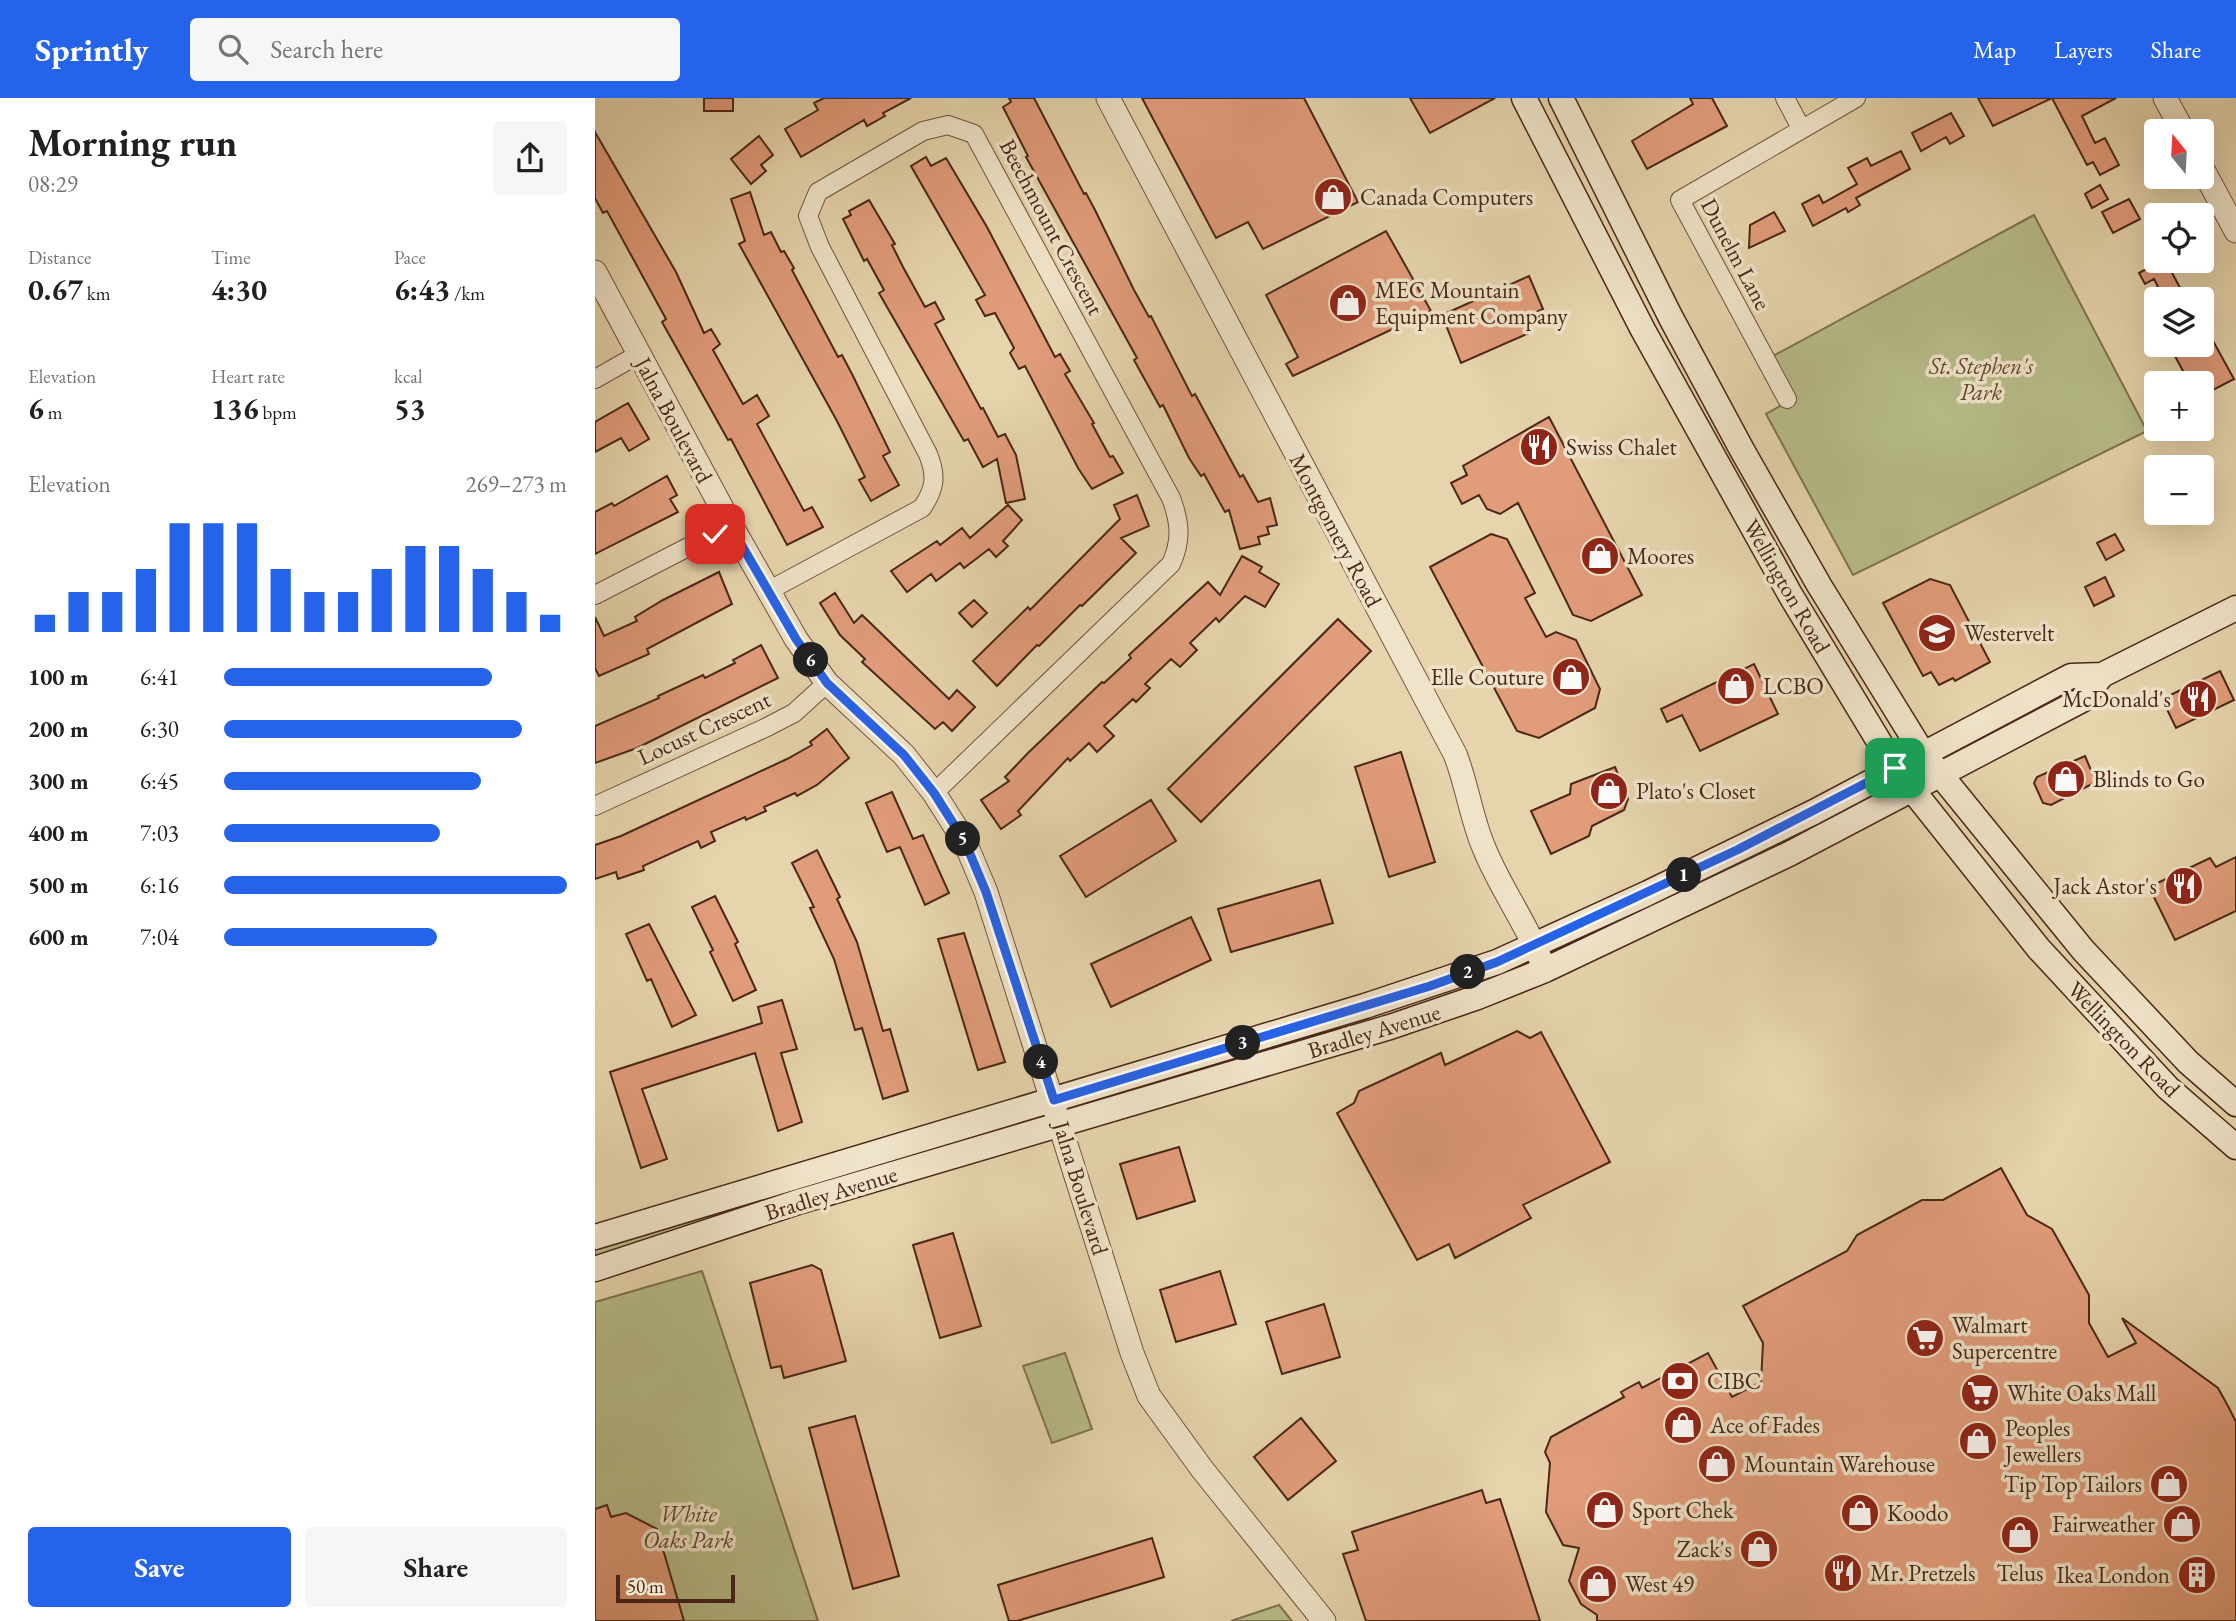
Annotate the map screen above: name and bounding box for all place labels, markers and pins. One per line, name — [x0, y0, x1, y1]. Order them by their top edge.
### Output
shop icon: Canada Computers — [1312, 176, 1354, 218]
place label: Canada Computers — [1360, 182, 1533, 212]
place label: MEC Mountain Equipment Company — [1375, 275, 1568, 331]
shop icon: MEC Mountain Equipment Company — [1327, 282, 1369, 324]
restaurant icon: Swiss Chalet — [1518, 426, 1560, 468]
place label: Swiss Chalet — [1566, 432, 1677, 462]
pin — [685, 504, 745, 564]
shop icon: Moores — [1579, 535, 1621, 577]
place label: Moores — [1627, 541, 1694, 571]
school or university icon: Westervelt — [1916, 612, 1958, 654]
place label: Westervelt — [1964, 618, 2055, 648]
pin: 6 — [793, 642, 829, 678]
shop icon: Elle Couture — [1550, 656, 1592, 698]
place label: Elle Couture — [1431, 662, 1544, 692]
shop icon: LCBO — [1715, 665, 1757, 707]
place label: LCBO — [1763, 671, 1824, 701]
restaurant icon: McDonald's — [2177, 678, 2219, 720]
place label: McDonald's — [2062, 684, 2171, 714]
pin — [1865, 738, 1925, 798]
shop icon: Blinds to Go — [2045, 758, 2087, 800]
place label: Blinds to Go — [2093, 764, 2205, 794]
shop icon: Plato's Closet — [1588, 770, 1630, 812]
place label: Plato's Closet — [1636, 776, 1756, 806]
pin: 5 — [945, 822, 981, 856]
pin: 1 — [1667, 858, 1701, 892]
restaurant icon: Jack Astor's — [2163, 865, 2205, 907]
place label: Jack Astor's — [2052, 871, 2157, 901]
pin: 2 — [1451, 954, 1485, 990]
pin: 3 — [1225, 1026, 1261, 1060]
pin: 4 — [1023, 1044, 1059, 1080]
place label: Walmart Supercentre — [1952, 1310, 2057, 1366]
supermarket icon: Walmart Supercentre — [1904, 1317, 1946, 1359]
bank icon: CIBC — [1659, 1360, 1701, 1402]
place label: CIBC — [1707, 1366, 1761, 1396]
supermarket icon: White Oaks Mall — [1959, 1372, 2001, 1414]
place label: White Oaks Mall — [2007, 1378, 2157, 1408]
shop icon: Ace of Fades — [1662, 1404, 1704, 1446]
place label: Ace of Fades — [1709, 1410, 1820, 1440]
place label: Peoples Jewellers — [2003, 1413, 2081, 1469]
shop icon: Peoples Jewellers — [1957, 1420, 1999, 1462]
shop icon: Mountain Warehouse — [1696, 1443, 1738, 1485]
place label: Mountain Warehouse — [1744, 1449, 1935, 1479]
shop icon: Tip Top Tailors — [2148, 1463, 2190, 1505]
place label: Tip Top Tailors — [2004, 1469, 2142, 1499]
shop icon: Sport Chek — [1584, 1489, 1626, 1531]
shop icon: Koodo — [1839, 1492, 1881, 1534]
place label: Sport Chek — [1632, 1495, 1735, 1525]
place label: Koodo — [1887, 1498, 1948, 1528]
shop icon: Fairweather — [2161, 1503, 2203, 1545]
place label: Fairweather — [2052, 1509, 2155, 1539]
shop icon: Telus — [1999, 1514, 2041, 1556]
shop icon: Zack's — [1738, 1528, 1780, 1570]
place label: Zack's — [1677, 1534, 1732, 1564]
restaurant icon: Mr. Pretzels — [1822, 1552, 1864, 1594]
building icon: Ikea London — [2176, 1554, 2218, 1596]
place label: Mr. Pretzels — [1870, 1558, 1975, 1588]
place label: Telus — [1996, 1558, 2044, 1588]
place label: Ikea London — [2057, 1560, 2170, 1590]
shop icon: West 49 — [1577, 1563, 1619, 1605]
place label: West 49 — [1625, 1569, 1694, 1599]

